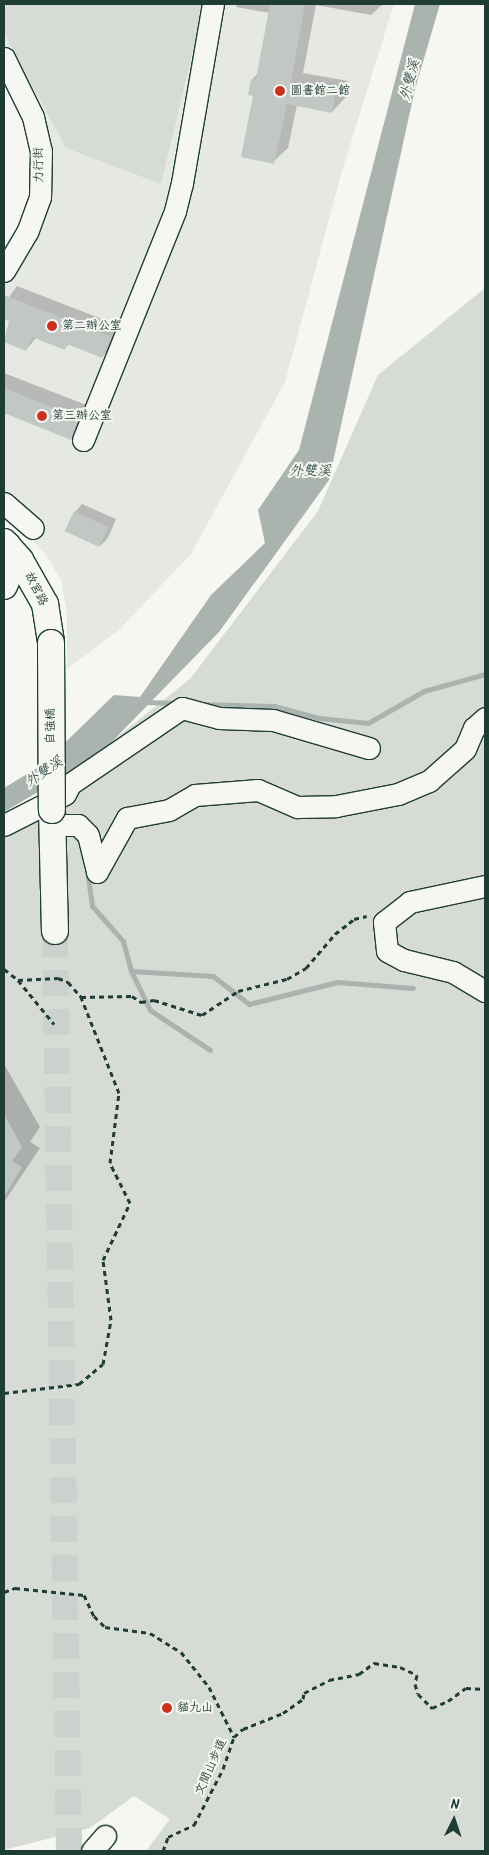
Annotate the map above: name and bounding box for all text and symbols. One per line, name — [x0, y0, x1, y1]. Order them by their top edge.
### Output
water label: 外雙溪 — [397, 58, 423, 102]
place label: 圖書館二館 — [290, 84, 350, 98]
marker: 圖書館二館 — [274, 85, 286, 97]
street label: 力行街 — [31, 147, 47, 183]
place label: 第二辦公室 — [62, 319, 122, 333]
marker: 第二辦公室 — [46, 320, 58, 332]
place label: 第三辦公室 — [52, 409, 112, 423]
marker: 第三辦公室 — [36, 410, 48, 422]
water label: 外雙溪 — [289, 463, 331, 479]
street label: 故宮路 — [22, 570, 50, 608]
street label: 自強橋 — [44, 708, 58, 744]
water label: 外雙溪 — [22, 753, 66, 791]
place label: 貓九山 — [177, 1701, 213, 1715]
marker: 貓九山 — [161, 1702, 173, 1714]
street label: 文間山步道 — [192, 1737, 230, 1797]
text: N — [450, 1794, 460, 1816]
north arrow — [429, 1795, 479, 1845]

